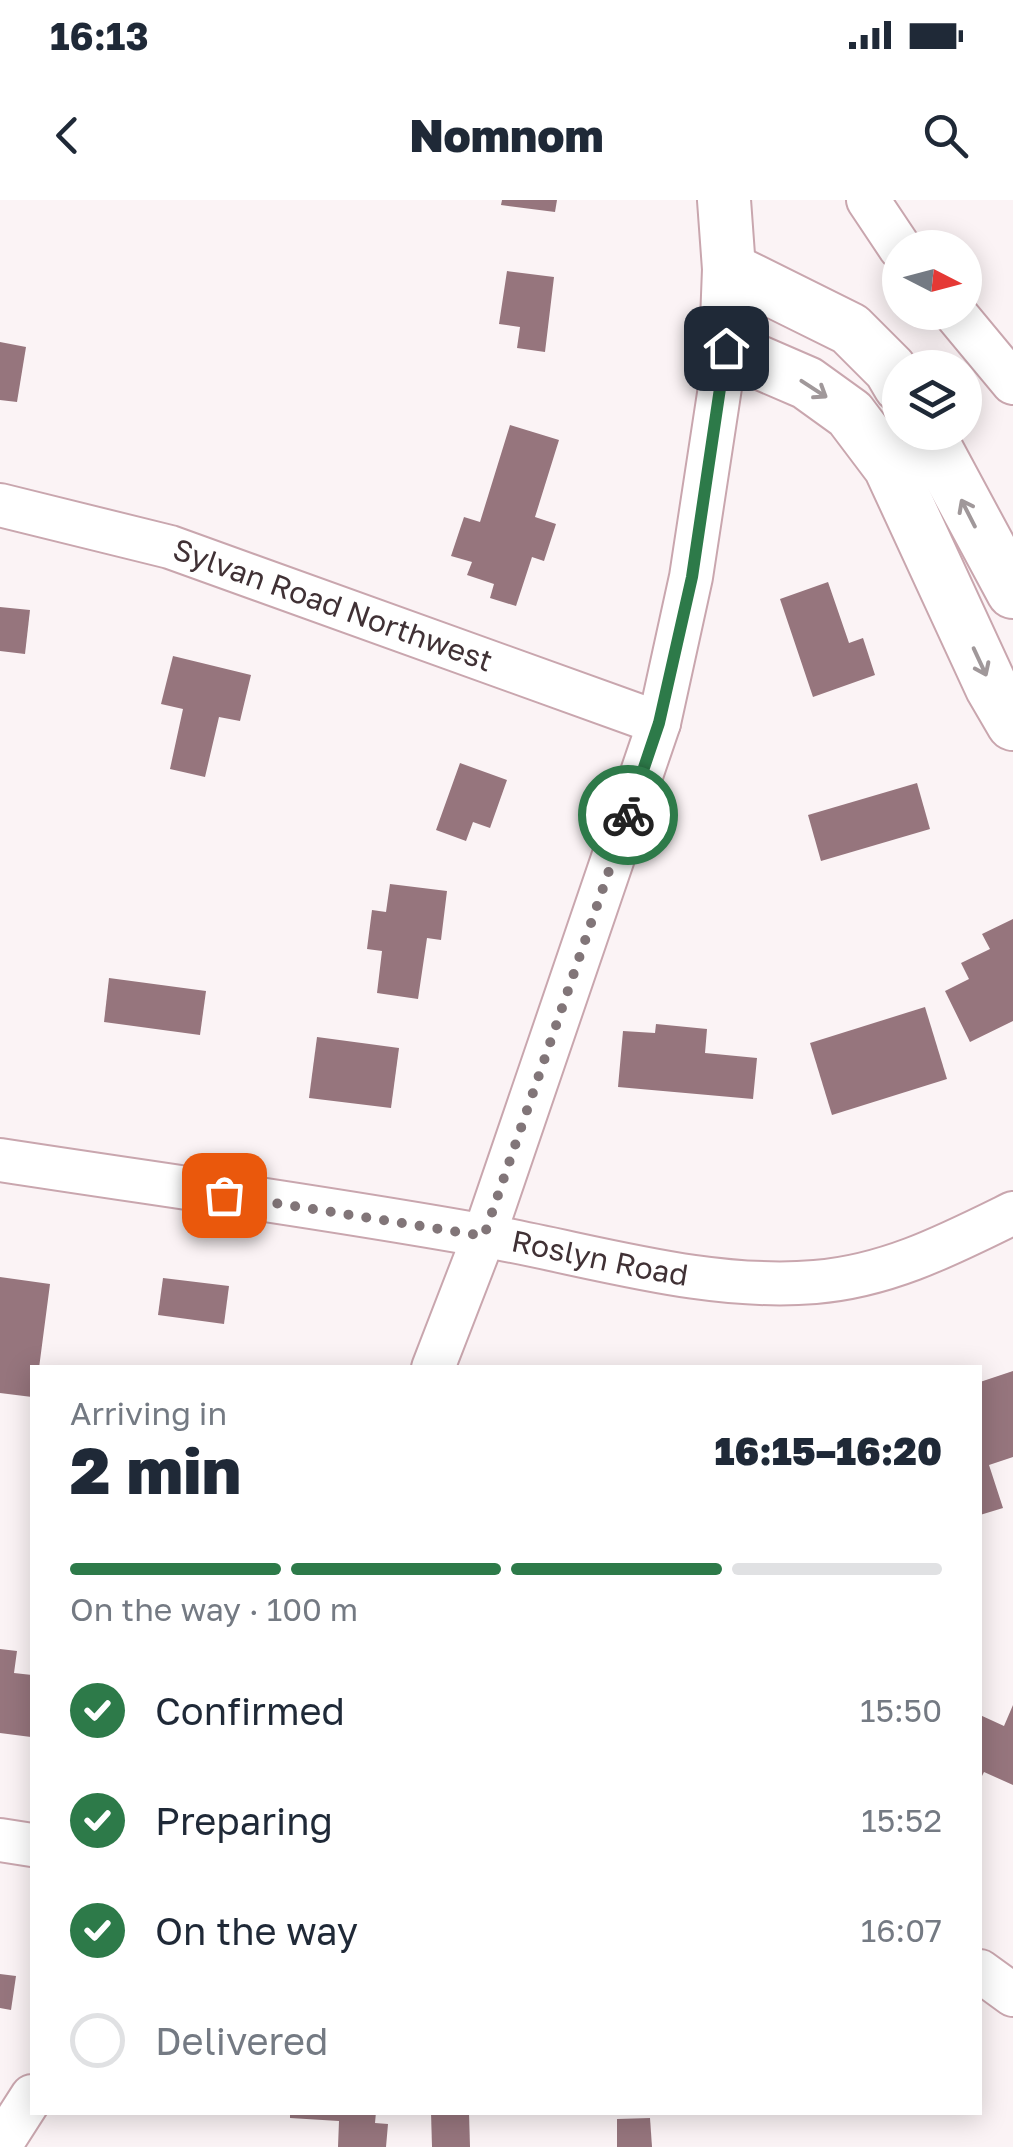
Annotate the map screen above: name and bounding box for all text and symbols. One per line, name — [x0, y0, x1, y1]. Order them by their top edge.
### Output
text: 16:13 — [50, 13, 149, 58]
icon: back — [40, 108, 95, 163]
text: Nomnom — [409, 108, 604, 162]
icon: search — [918, 108, 973, 163]
north arrow — [882, 230, 982, 330]
map controls — [882, 230, 982, 450]
pin — [684, 306, 769, 391]
icon: home — [699, 321, 754, 376]
button: layers — [882, 350, 982, 450]
one-way arrow — [800, 378, 828, 399]
one-way arrow — [958, 499, 978, 529]
street label: Sylvan Road Northwest — [168, 531, 498, 679]
one-way arrow — [972, 646, 991, 676]
courier — [578, 765, 678, 865]
icon: bike — [601, 788, 656, 843]
pin — [182, 1153, 267, 1238]
icon: bag — [197, 1168, 252, 1223]
street label: Roslyn Road — [509, 1222, 691, 1293]
text: Arriving in — [70, 1394, 227, 1432]
text: 16:15–16:20 — [714, 1428, 942, 1473]
text: 2 min — [70, 1430, 241, 1508]
text: On the way · 100 m — [70, 1590, 358, 1628]
icon: check — [70, 1683, 125, 1738]
text: Confirmed — [155, 1688, 345, 1733]
text: 15:50 — [860, 1691, 942, 1729]
icon: check — [70, 1793, 125, 1848]
text: Preparing — [155, 1798, 333, 1843]
text: 15:52 — [861, 1801, 942, 1839]
icon: check — [70, 1903, 125, 1958]
text: On the way — [155, 1908, 358, 1953]
text: 16:07 — [861, 1911, 942, 1949]
text: Delivered — [155, 2018, 328, 2063]

